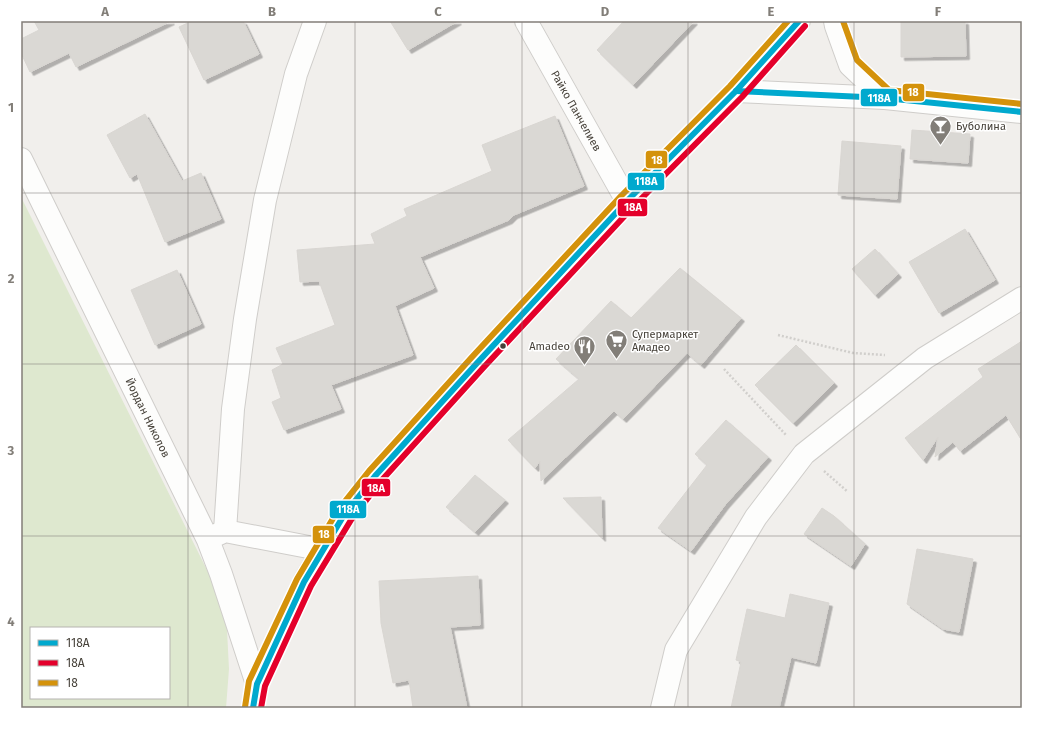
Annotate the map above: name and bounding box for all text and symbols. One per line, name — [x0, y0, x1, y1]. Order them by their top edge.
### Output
text: A — [100, 4, 109, 19]
text: B — [268, 4, 276, 19]
text: C — [434, 4, 442, 19]
text: D — [601, 4, 610, 19]
text: E — [768, 4, 775, 19]
text: F — [935, 4, 942, 19]
street label: Райко Панчелиев — [549, 68, 604, 153]
line badge: 18 — [902, 83, 925, 102]
text: 18 — [907, 86, 919, 99]
line badge: 118А — [860, 88, 898, 107]
text: 118А — [868, 92, 891, 105]
text: 1 — [8, 100, 14, 115]
bar icon: Буболина — [927, 113, 953, 146]
place label: Буболина — [956, 120, 1006, 133]
line badge: 18 — [645, 150, 668, 169]
text: 18 — [651, 154, 663, 167]
line badge: 118А — [627, 172, 665, 191]
text: 118А — [635, 175, 658, 188]
line badge: 18А — [617, 198, 648, 217]
text: 18А — [624, 201, 642, 214]
text: 2 — [8, 271, 15, 286]
supermarket icon: Супермаркет Амадео — [604, 327, 630, 360]
place label: Супермаркет Амадео — [632, 328, 698, 354]
restaurant icon: Amadeo — [572, 333, 598, 366]
place label: Amadeo — [529, 340, 570, 353]
unlabelled marker — [498, 341, 508, 351]
street label: Йордан Николов — [123, 376, 173, 459]
text: 3 — [7, 443, 15, 458]
line badge: 18А — [361, 478, 391, 497]
text: 18А — [367, 482, 385, 495]
line badge: 118А — [329, 500, 367, 519]
text: 118А — [337, 503, 360, 516]
line badge: 18 — [312, 525, 335, 544]
text: 18 — [318, 528, 330, 541]
text: 4 — [7, 614, 15, 629]
legend — [30, 627, 170, 699]
text: 118А — [66, 636, 90, 650]
text: 18А — [66, 656, 85, 670]
text: 18 — [66, 676, 78, 690]

